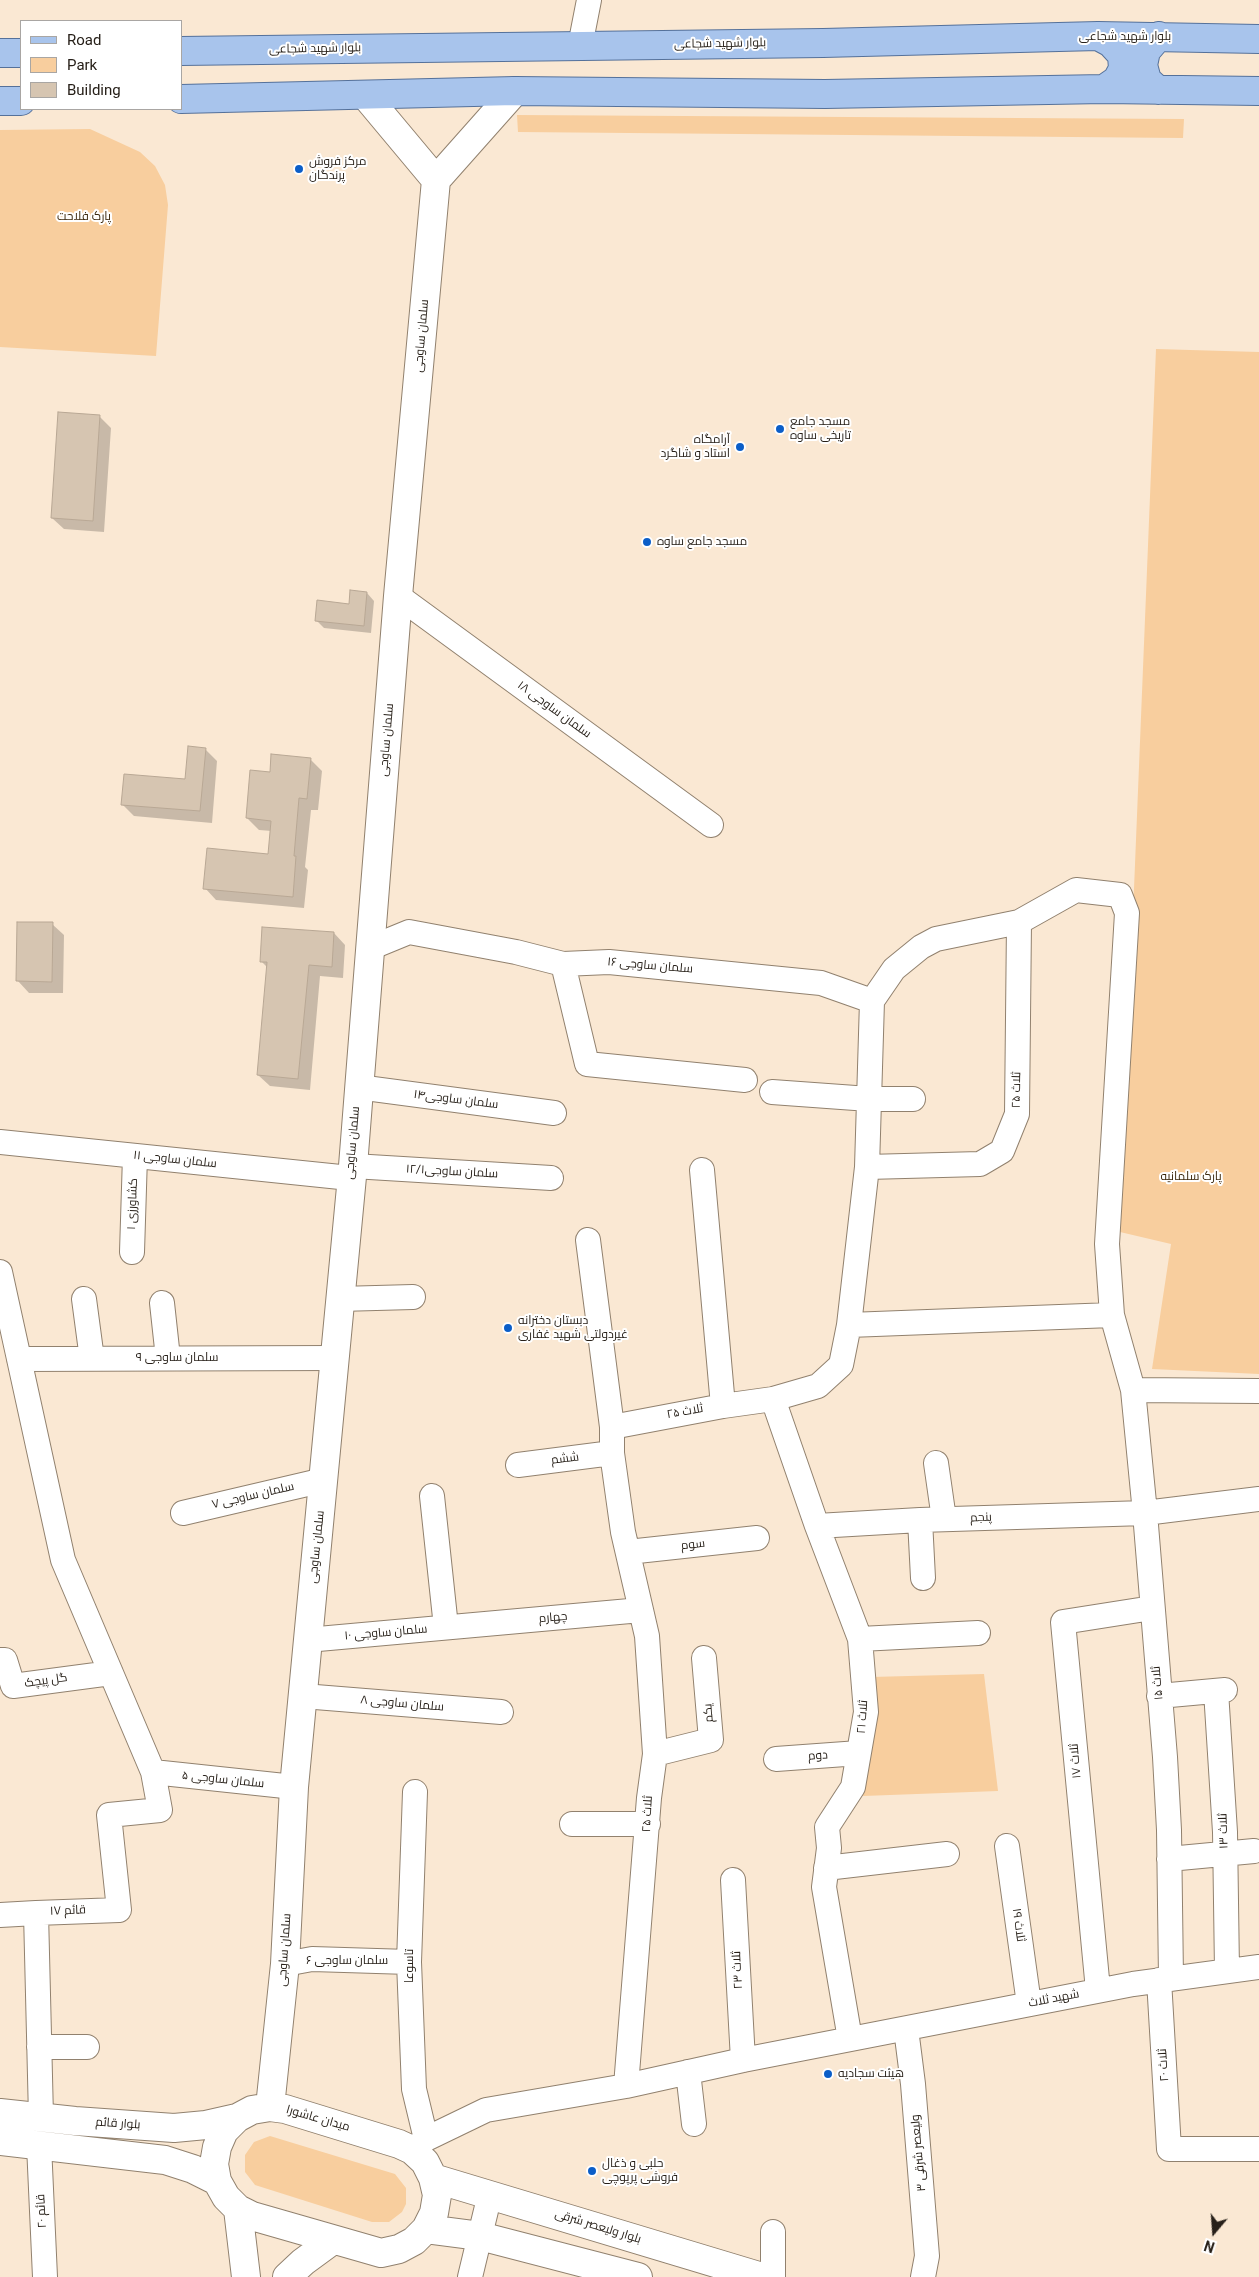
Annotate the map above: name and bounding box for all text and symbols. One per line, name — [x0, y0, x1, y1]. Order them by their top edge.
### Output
legend — [20, 20, 182, 110]
street label: بلوار شهید شجاعی — [1079, 30, 1171, 44]
text: Road — [67, 31, 101, 49]
street label: بلوار شهید شجاعی — [674, 36, 766, 52]
street label: بلوار شهید شجاعی — [269, 41, 361, 57]
text: Park — [67, 56, 97, 74]
text: Building — [67, 81, 121, 99]
place label: مرکز فروش پرندگان — [309, 155, 366, 183]
marker: مرکز فروش پرندگان — [293, 163, 305, 175]
park label: پارک فلاحت — [57, 210, 111, 224]
street label: سلمان ساوجی — [412, 299, 432, 373]
place label: مسجد جامع تاریخی ساوه — [790, 415, 851, 443]
marker: مسجد جامع تاریخی ساوه — [774, 423, 786, 435]
place label: آرامگاه استاد و شاگرد — [661, 433, 730, 461]
marker: آرامگاه استاد و شاگرد — [734, 441, 746, 453]
place label: مسجد جامع ساوه — [657, 535, 747, 549]
marker: مسجد جامع ساوه — [641, 536, 653, 548]
street label: سلمان ساوجی ۱۸ — [514, 678, 594, 742]
street label: سلمان ساوجی — [377, 703, 397, 777]
street label: سلمان ساوجی ۱۶ — [607, 955, 693, 977]
street label: ثلاث ۲۵ — [1009, 1072, 1025, 1108]
street label: سلمان ساوجی۱۴ — [413, 1088, 499, 1112]
street label: سلمان ساوجی — [343, 1106, 363, 1180]
street label: سلمان ساوجی ۱۱ — [133, 1148, 217, 1172]
street label: سلمان ساوجی۱۲/۱ — [406, 1162, 498, 1182]
park label: پارک سلمانیه — [1160, 1170, 1222, 1184]
street label: کشاورزی ۱ — [125, 1178, 141, 1230]
place label: دبستان دخترانه غیردولتی شهید غفاری — [518, 1314, 628, 1342]
marker: دبستان دخترانه غیردولتی شهید غفاری — [502, 1322, 514, 1334]
street label: سلمان ساوجی ۹ — [136, 1351, 218, 1365]
street label: ثلاث ۲۵ — [666, 1402, 704, 1422]
street label: ششم — [550, 1450, 580, 1468]
street label: سلمان ساوجی ۷ — [210, 1480, 296, 1512]
street label: سلمان ساوجی — [306, 1510, 328, 1584]
street label: پنجم — [970, 1510, 992, 1526]
street label: سوم — [680, 1537, 706, 1553]
street label: چهارم — [538, 1610, 568, 1626]
street label: سلمان ساوجی ۱۰ — [344, 1622, 428, 1644]
street label: ثلاث ۱۵ — [1149, 1665, 1167, 1701]
street label: گل پیچک — [24, 1671, 68, 1691]
street label: سلمان ساوجی ۸ — [360, 1693, 444, 1715]
street label: ثلاث ۲۱ — [855, 1700, 871, 1734]
street label: یکم — [701, 1703, 717, 1723]
street label: ثلاث ۱۷ — [1067, 1743, 1085, 1779]
street label: دوم — [808, 1748, 828, 1764]
street label: سلمان ساوجی ۵ — [181, 1769, 265, 1791]
street label: ثلاث ۲۵ — [640, 1795, 656, 1833]
street label: ثلاث ۱۳ — [1216, 1813, 1232, 1849]
street label: قائم ۱۷ — [50, 1903, 86, 1919]
street label: ثلاث ۱۹ — [1009, 1907, 1027, 1943]
street label: سلمان ساوجی — [275, 1913, 295, 1987]
street label: تاسوعا — [403, 1949, 417, 1983]
street label: ثلاث ۲۳ — [730, 1951, 746, 1989]
street label: سلمان ساوجی ۶ — [306, 1954, 388, 1968]
street label: شهید ثلاث — [1027, 1987, 1081, 2011]
street label: ثلاث ۲۰ — [1156, 2048, 1172, 2082]
place label: هیئت سجادیه — [838, 2067, 904, 2081]
marker: هیئت سجادیه — [822, 2068, 834, 2080]
street label: میدان عاشورا — [284, 2103, 352, 2135]
street label: ولیعصر شرقی ۳ — [908, 2114, 930, 2192]
street label: بلوار قائم — [95, 2115, 141, 2133]
place label: حلبی و ذغال فروشی پرپوچی — [602, 2157, 678, 2185]
marker: حلبی و ذغال فروشی پرپوچی — [586, 2165, 598, 2177]
street label: قائم ۲۰ — [34, 2194, 50, 2228]
street label: بلوار ولیعصر شرقی — [553, 2207, 643, 2247]
north arrow — [1189, 2207, 1239, 2257]
text: N — [1202, 2237, 1217, 2255]

